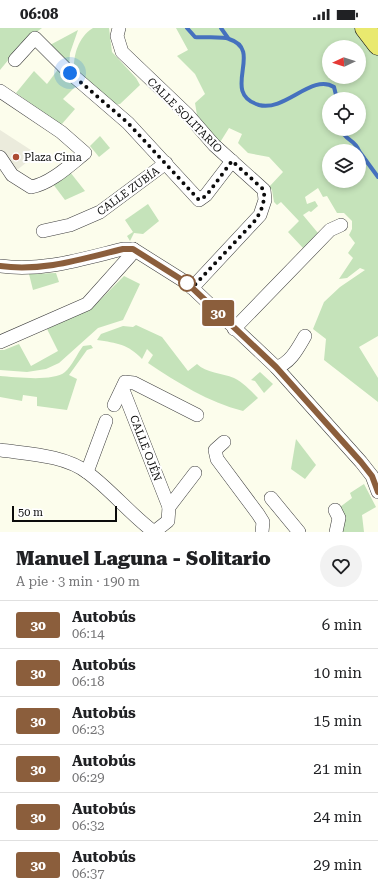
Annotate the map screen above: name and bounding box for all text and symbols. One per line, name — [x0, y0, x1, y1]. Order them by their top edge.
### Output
text: 06:08 — [20, 5, 58, 23]
north arrow — [322, 40, 366, 84]
map controls — [322, 40, 366, 188]
your location — [60, 63, 80, 83]
street label: CALLE SOLITARIO — [144, 75, 225, 156]
button: locate — [322, 92, 366, 136]
button: layers — [322, 144, 366, 188]
place label: Plaza Cima — [24, 151, 82, 164]
marker: Plaza Cima — [11, 152, 21, 162]
street label: CALLE ZUBÍA — [94, 163, 162, 218]
unlabelled marker — [178, 274, 196, 292]
line badge: 30 — [200, 300, 236, 326]
text: 30 — [210, 305, 226, 321]
street label: CALLE OJÉN — [127, 413, 165, 483]
scale bar — [12, 504, 117, 523]
text: 50 m — [18, 506, 43, 519]
button: heart — [320, 545, 362, 587]
text: Manuel Laguna - Solitario — [16, 547, 271, 570]
text: A pie · 3 min · 190 m — [16, 574, 140, 589]
text: Autobús — [72, 608, 136, 626]
text: 6 min — [322, 616, 362, 634]
text: 30 — [30, 617, 46, 633]
text: 06:14 — [72, 626, 104, 641]
text: Autobús — [72, 656, 136, 674]
text: 10 min — [313, 664, 362, 682]
text: 30 — [30, 665, 46, 681]
text: 06:18 — [72, 674, 104, 689]
text: Autobús — [72, 704, 136, 722]
text: 15 min — [313, 712, 362, 730]
text: 30 — [30, 713, 46, 729]
text: 06:23 — [72, 722, 104, 737]
text: Autobús — [72, 752, 136, 770]
text: 21 min — [313, 760, 362, 778]
text: 30 — [30, 761, 46, 777]
text: 06:29 — [72, 770, 104, 785]
text: Autobús — [72, 800, 136, 818]
text: 24 min — [313, 808, 362, 826]
text: 30 — [30, 809, 46, 825]
text: 06:32 — [72, 818, 104, 833]
text: Autobús — [72, 848, 136, 866]
text: 29 min — [313, 856, 362, 874]
text: 30 — [30, 857, 46, 873]
text: 06:37 — [72, 866, 104, 881]

